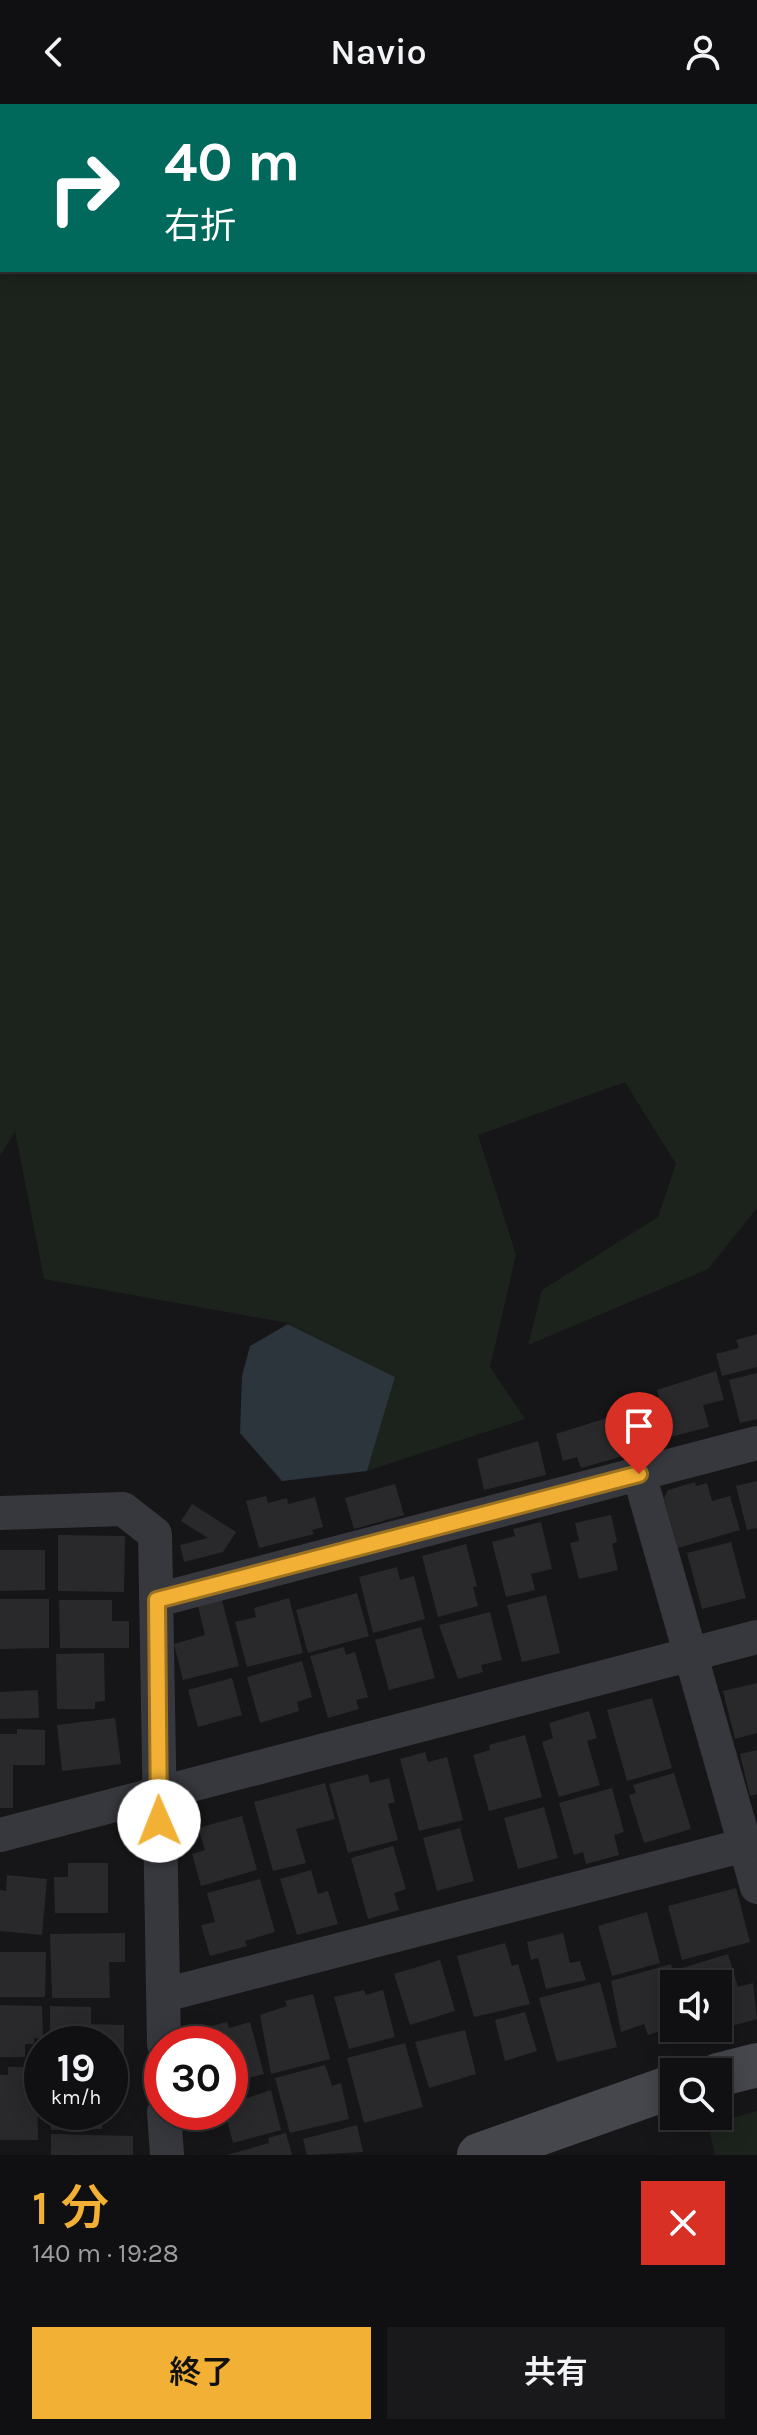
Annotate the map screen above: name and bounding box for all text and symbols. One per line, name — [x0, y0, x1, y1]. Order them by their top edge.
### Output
icon: back — [32, 30, 76, 74]
icon: person — [681, 30, 725, 74]
text: Navio — [330, 31, 427, 73]
text: 40 m — [164, 129, 300, 194]
icon: right — [32, 136, 136, 240]
text: 右折 — [164, 205, 236, 247]
pin — [605, 1392, 673, 1474]
icon: arrive — [617, 1404, 661, 1448]
position arrow — [117, 1779, 201, 1863]
map controls — [660, 1970, 732, 2130]
button: sound — [660, 1970, 732, 2042]
speed limit sign: 30 — [144, 2026, 248, 2130]
text: 19 — [57, 2044, 95, 2091]
button: search — [660, 2058, 732, 2130]
text: km/h — [51, 2086, 101, 2109]
text: 1 分 — [32, 2180, 109, 2236]
button: close — [641, 2181, 725, 2265]
text: 140 m · 19:28 — [32, 2238, 179, 2269]
button: 終了 — [32, 2327, 371, 2419]
button: 共有 — [387, 2327, 725, 2419]

